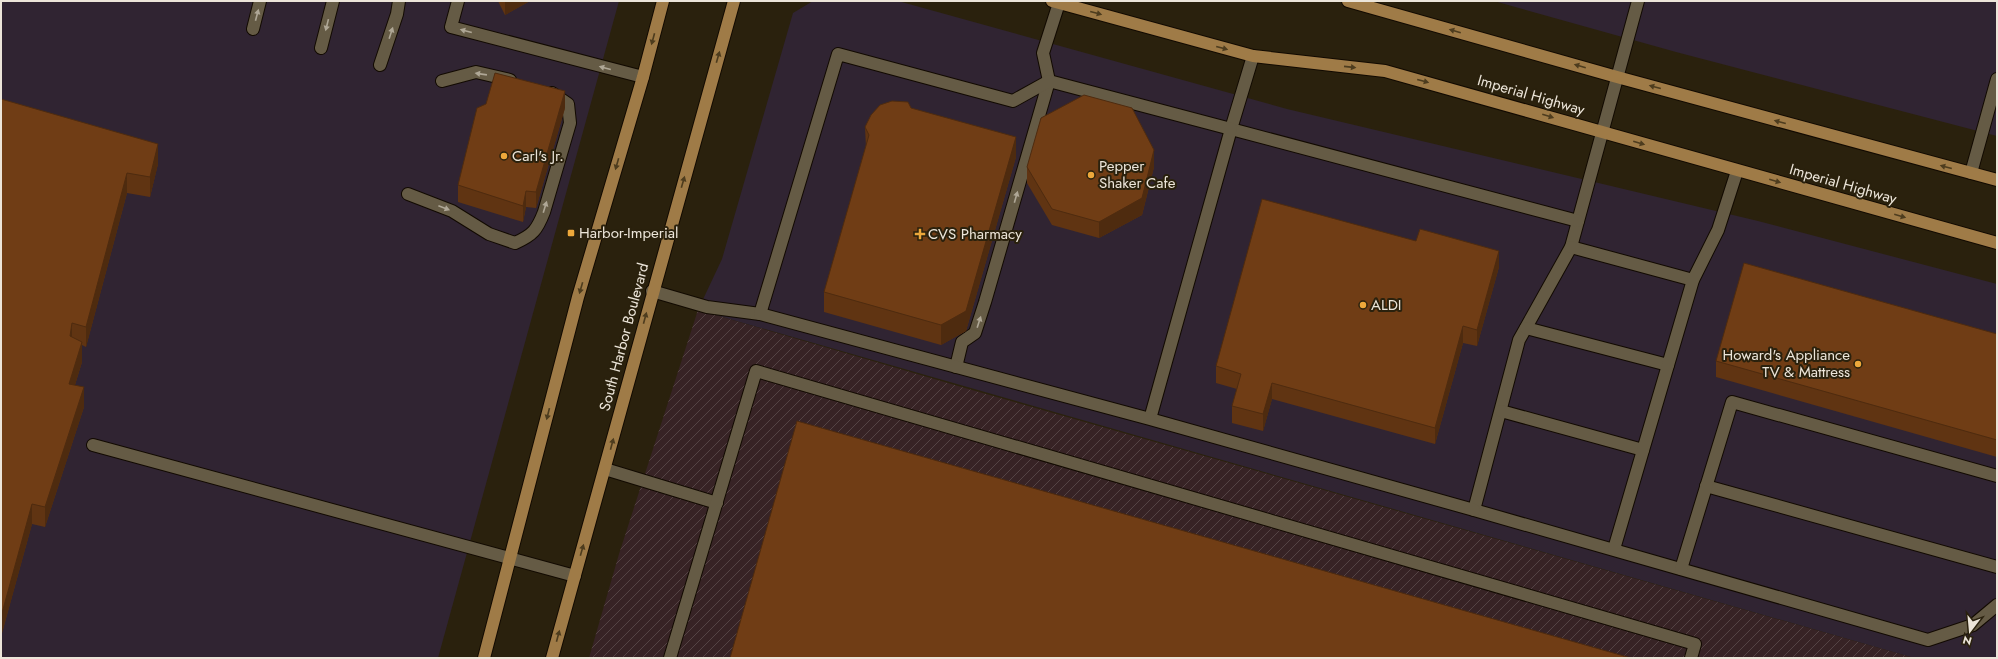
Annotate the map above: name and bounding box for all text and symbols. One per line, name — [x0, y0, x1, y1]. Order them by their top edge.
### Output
one-way arrow — [254, 9, 260, 21]
one-way arrow — [1090, 11, 1103, 17]
one-way arrow — [324, 19, 330, 31]
one-way arrow — [388, 27, 394, 39]
one-way arrow — [459, 28, 471, 34]
one-way arrow — [1449, 28, 1461, 34]
one-way arrow — [650, 33, 656, 45]
one-way arrow — [1216, 45, 1228, 51]
one-way arrow — [715, 51, 721, 63]
one-way arrow — [1344, 63, 1356, 70]
one-way arrow — [1574, 63, 1586, 69]
one-way arrow — [599, 64, 611, 70]
street label: Imperial Highway — [1475, 69, 1588, 121]
one-way arrow — [474, 71, 487, 77]
one-way arrow — [1417, 78, 1429, 84]
one-way arrow — [1648, 84, 1660, 90]
one-way arrow — [1542, 113, 1554, 119]
one-way arrow — [1774, 119, 1786, 125]
one-way arrow — [1634, 140, 1646, 146]
place label: Carl's Jr. — [512, 145, 564, 167]
marker: Carl's Jr. — [499, 151, 509, 161]
place label: Pepper Shaker Cafe — [1099, 155, 1176, 194]
one-way arrow — [614, 158, 620, 170]
street label: Imperial Highway — [1787, 158, 1900, 210]
one-way arrow — [1940, 164, 1952, 170]
marker: Pepper Shaker Cafe — [1086, 170, 1096, 180]
one-way arrow — [680, 176, 686, 188]
one-way arrow — [1769, 179, 1781, 185]
one-way arrow — [1013, 191, 1019, 203]
one-way arrow — [542, 200, 548, 212]
one-way arrow — [438, 206, 450, 212]
one-way arrow — [1894, 213, 1906, 219]
place label: Harbor-Imperial — [579, 222, 678, 244]
place label: CVS Pharmacy — [928, 223, 1022, 245]
marker: Harbor-Imperial — [566, 228, 576, 238]
marker: CVS Pharmacy — [915, 229, 925, 239]
street label: South Harbor Boulevard — [594, 260, 654, 414]
one-way arrow — [578, 283, 584, 295]
place label: ALDI — [1371, 294, 1402, 316]
marker: ALDI — [1358, 300, 1368, 310]
one-way arrow — [643, 312, 649, 324]
one-way arrow — [976, 315, 982, 327]
place label: Howard's Appliance TV & Mattress — [1723, 344, 1850, 383]
marker: Howard's Appliance TV & Mattress — [1853, 359, 1863, 369]
one-way arrow — [545, 408, 551, 421]
one-way arrow — [609, 437, 615, 449]
one-way arrow — [579, 543, 585, 555]
north arrow — [1950, 611, 1990, 651]
one-way arrow — [555, 630, 561, 642]
text: N — [1961, 632, 1974, 650]

